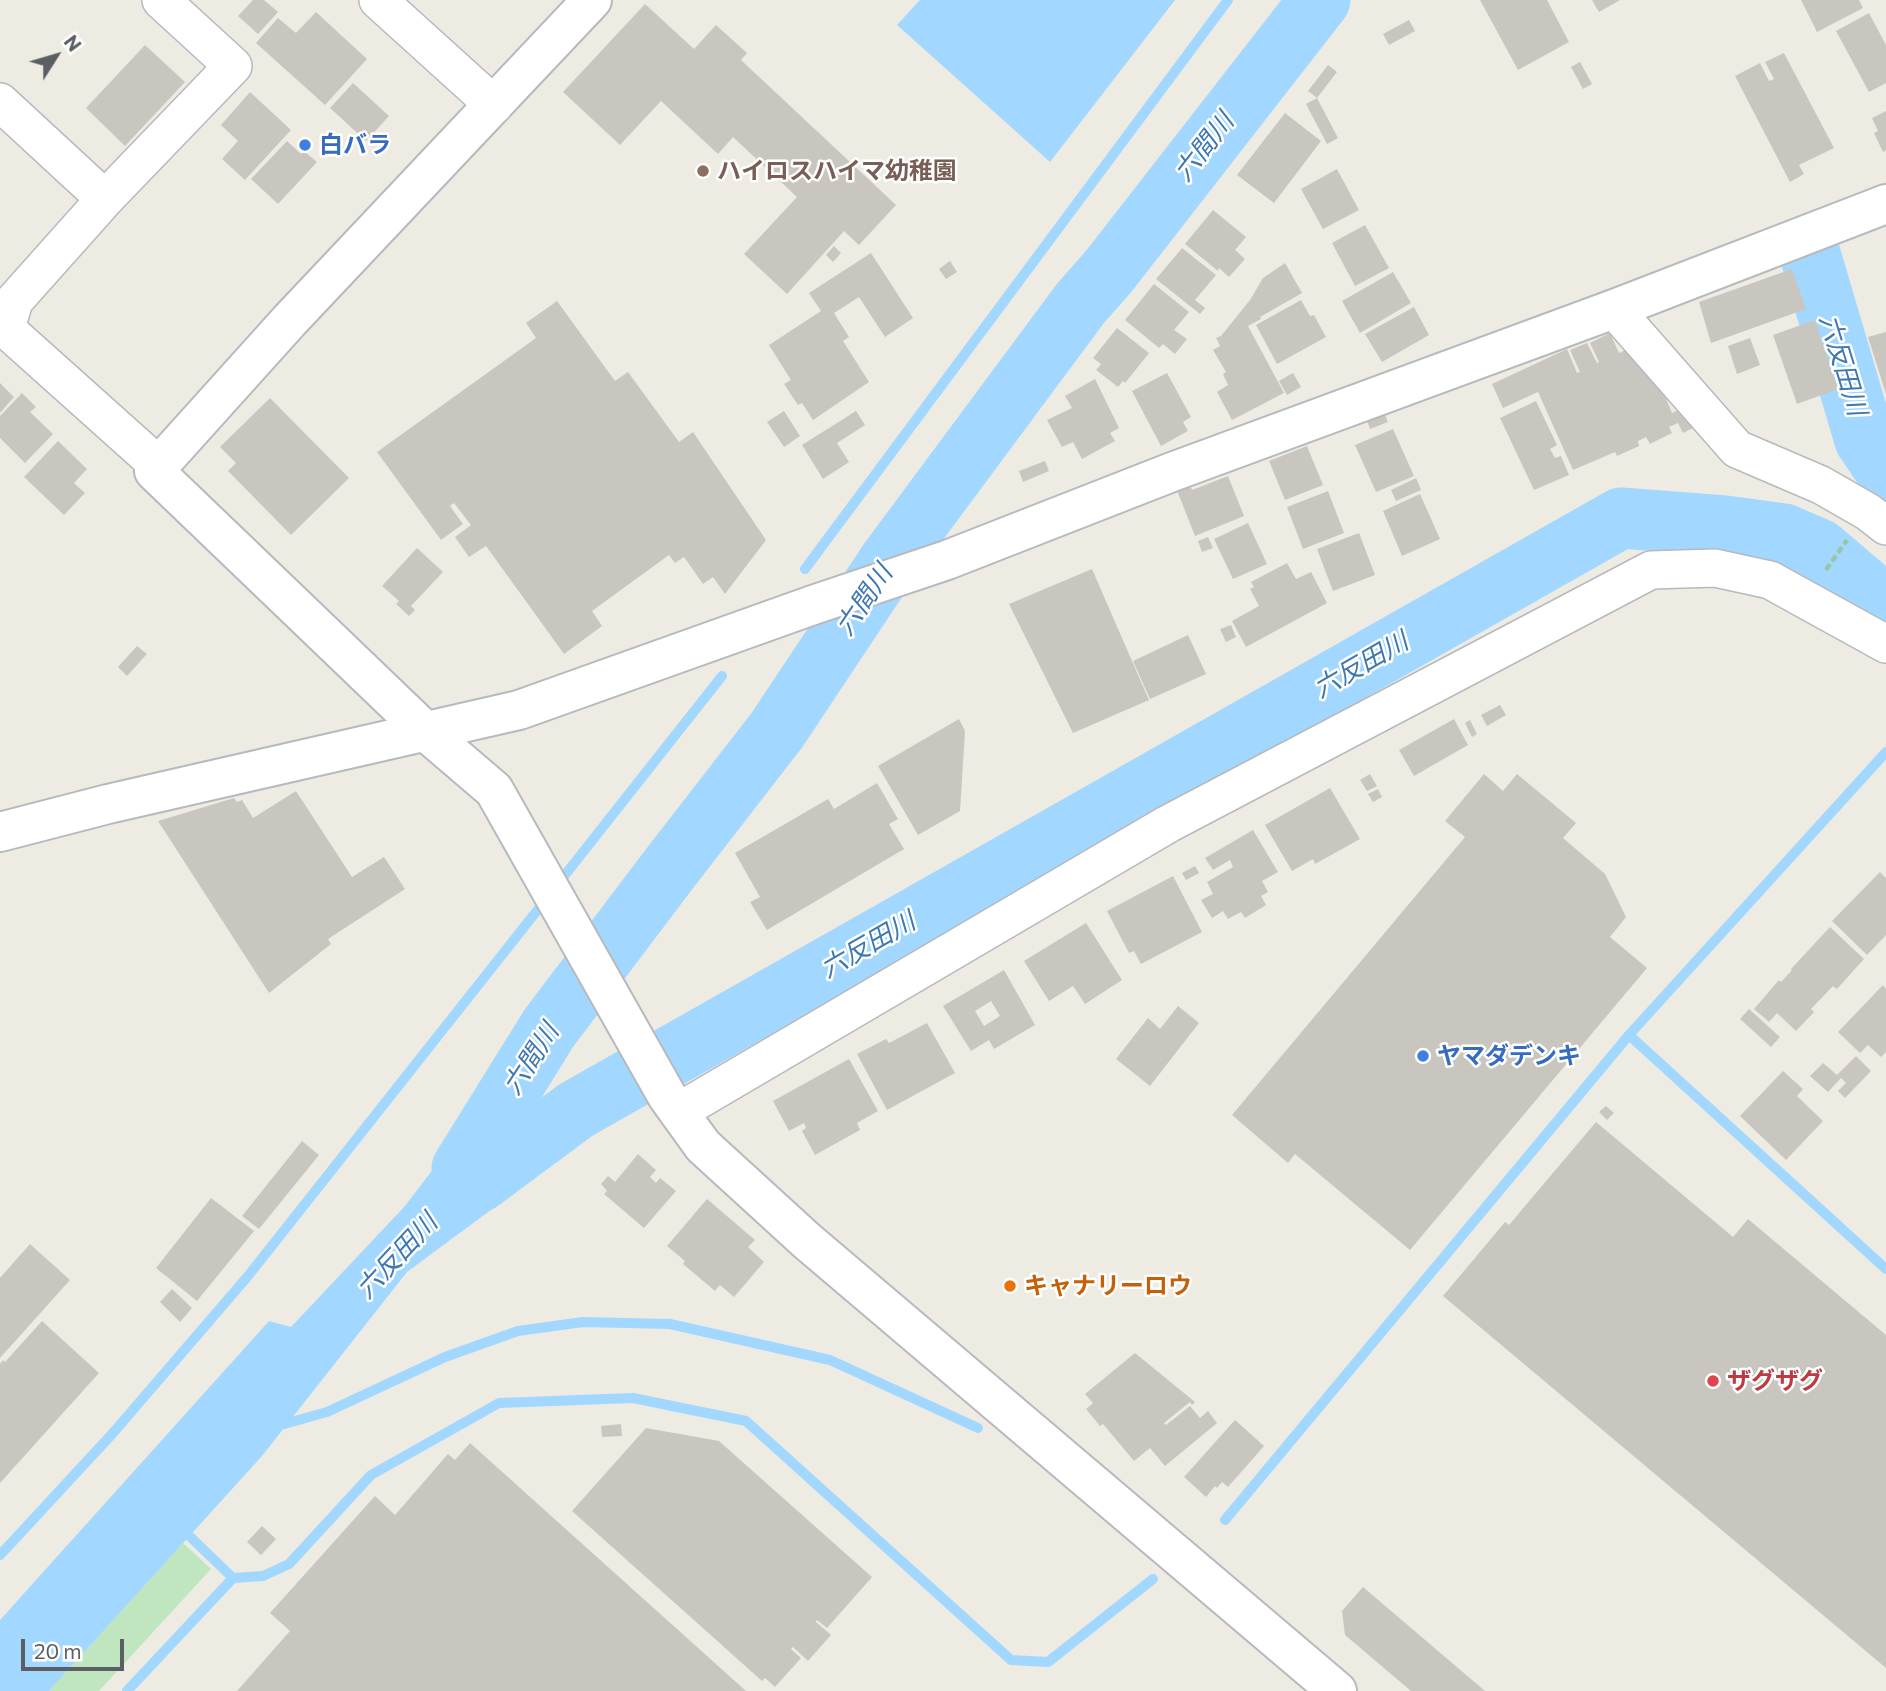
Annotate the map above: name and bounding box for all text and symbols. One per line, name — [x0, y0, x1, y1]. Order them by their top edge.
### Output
north arrow — [21, 21, 91, 91]
text: N — [60, 30, 87, 56]
water label: 六間川 — [1168, 107, 1240, 187]
place label: 白バラ — [319, 131, 391, 159]
marker: 白バラ — [297, 137, 313, 153]
place label: ハイロスハイマ幼稚園 — [717, 157, 957, 185]
marker: ハイロスハイマ幼稚園 — [695, 163, 711, 179]
water label: 六反田川 — [1813, 311, 1873, 419]
water label: 六間川 — [829, 559, 899, 641]
water label: 六反田川 — [1308, 625, 1414, 705]
water label: 六反田川 — [815, 905, 921, 985]
water label: 六間川 — [497, 1018, 565, 1100]
place label: ヤマダデンキ — [1437, 1042, 1581, 1070]
marker: ヤマダデンキ — [1415, 1048, 1431, 1064]
water label: 六反田川 — [350, 1207, 444, 1305]
place label: キャナリーロウ — [1024, 1272, 1192, 1300]
marker: キャナリーロウ — [1002, 1278, 1018, 1294]
place label: ザグザグ — [1727, 1367, 1823, 1395]
marker: ザグザグ — [1705, 1373, 1721, 1389]
scale bar — [24, 1624, 128, 1668]
text: 20 m — [34, 1638, 82, 1663]

